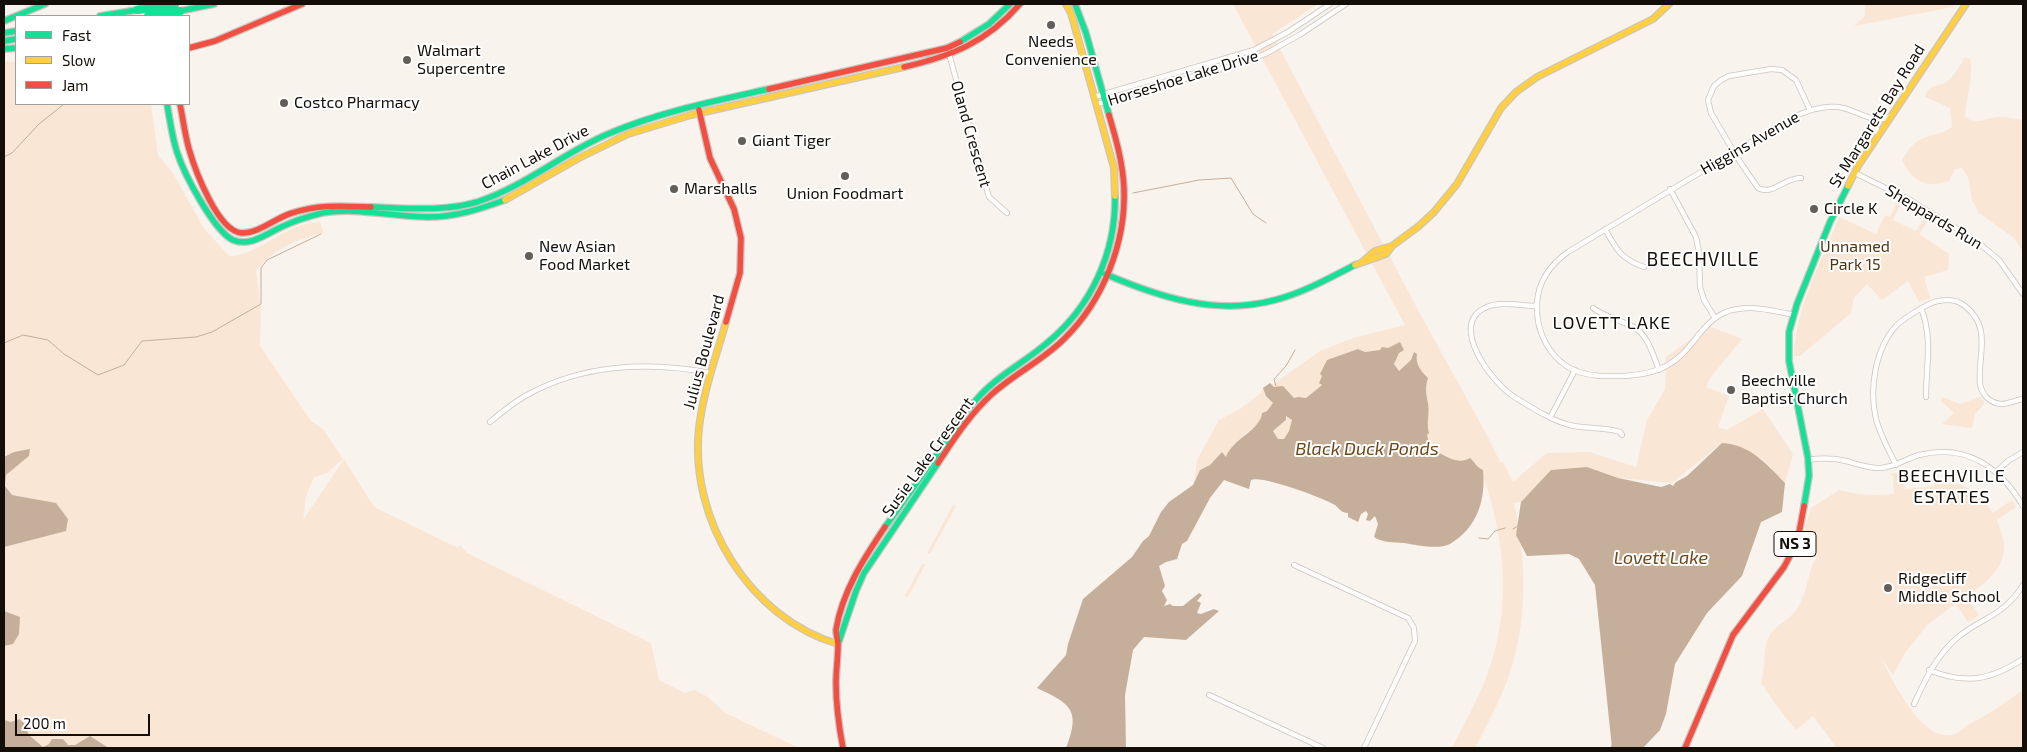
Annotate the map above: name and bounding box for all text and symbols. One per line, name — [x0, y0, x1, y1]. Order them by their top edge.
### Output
legend — [15, 15, 190, 105]
marker: Needs Convenience — [1045, 19, 1057, 31]
text: Fast — [62, 26, 91, 44]
place label: Needs Convenience — [1005, 32, 1097, 70]
place label: Walmart Supercentre — [417, 41, 506, 79]
street label: St Margarets Bay Road — [1825, 41, 1929, 191]
street label: Horseshoe Lake Drive — [1105, 46, 1261, 110]
text: Slow — [62, 51, 96, 69]
marker: Walmart Supercentre — [401, 54, 413, 66]
text: Jam — [62, 76, 88, 94]
street label: Oland Crescent — [947, 78, 995, 190]
place label: Costco Pharmacy — [294, 93, 420, 113]
marker: Costco Pharmacy — [278, 97, 290, 109]
street label: Higgins Avenue — [1697, 107, 1803, 179]
street label: Chain Lake Drive — [478, 121, 592, 193]
place label: Giant Tiger — [752, 131, 831, 151]
marker: Giant Tiger — [736, 135, 748, 147]
marker: Union Foodmart — [839, 170, 851, 182]
place label: Marshalls — [684, 179, 757, 199]
street label: Sheppards Run — [1882, 181, 1986, 253]
marker: Marshalls — [668, 183, 680, 195]
place label: Union Foodmart — [787, 184, 903, 204]
place label: Circle K — [1824, 199, 1877, 219]
marker: Circle K — [1808, 203, 1820, 215]
place label: New Asian Food Market — [539, 237, 630, 275]
park label: Unnamed Park 15 — [1820, 237, 1890, 275]
district label: BEECHVILLE — [1645, 249, 1761, 271]
marker: New Asian Food Market — [523, 250, 535, 262]
street label: Julius Boulevard — [679, 292, 729, 412]
district label: LOVETT LAKE — [1551, 312, 1673, 334]
place label: Beechville Baptist Church — [1741, 371, 1848, 409]
marker: Beechville Baptist Church — [1725, 384, 1737, 396]
street label: Susie Lake Crescent — [878, 393, 978, 521]
water label: Black Duck Ponds — [1295, 438, 1439, 460]
district label: BEECHVILLE ESTATES — [1897, 465, 2007, 508]
road number: NS 3 — [1774, 532, 1816, 556]
water label: Lovett Lake — [1614, 547, 1708, 569]
place label: Ridgecliff Middle School — [1898, 569, 2000, 607]
marker: Ridgecliff Middle School — [1882, 582, 1894, 594]
scale bar — [18, 704, 152, 736]
text: 200 m — [23, 714, 66, 732]

